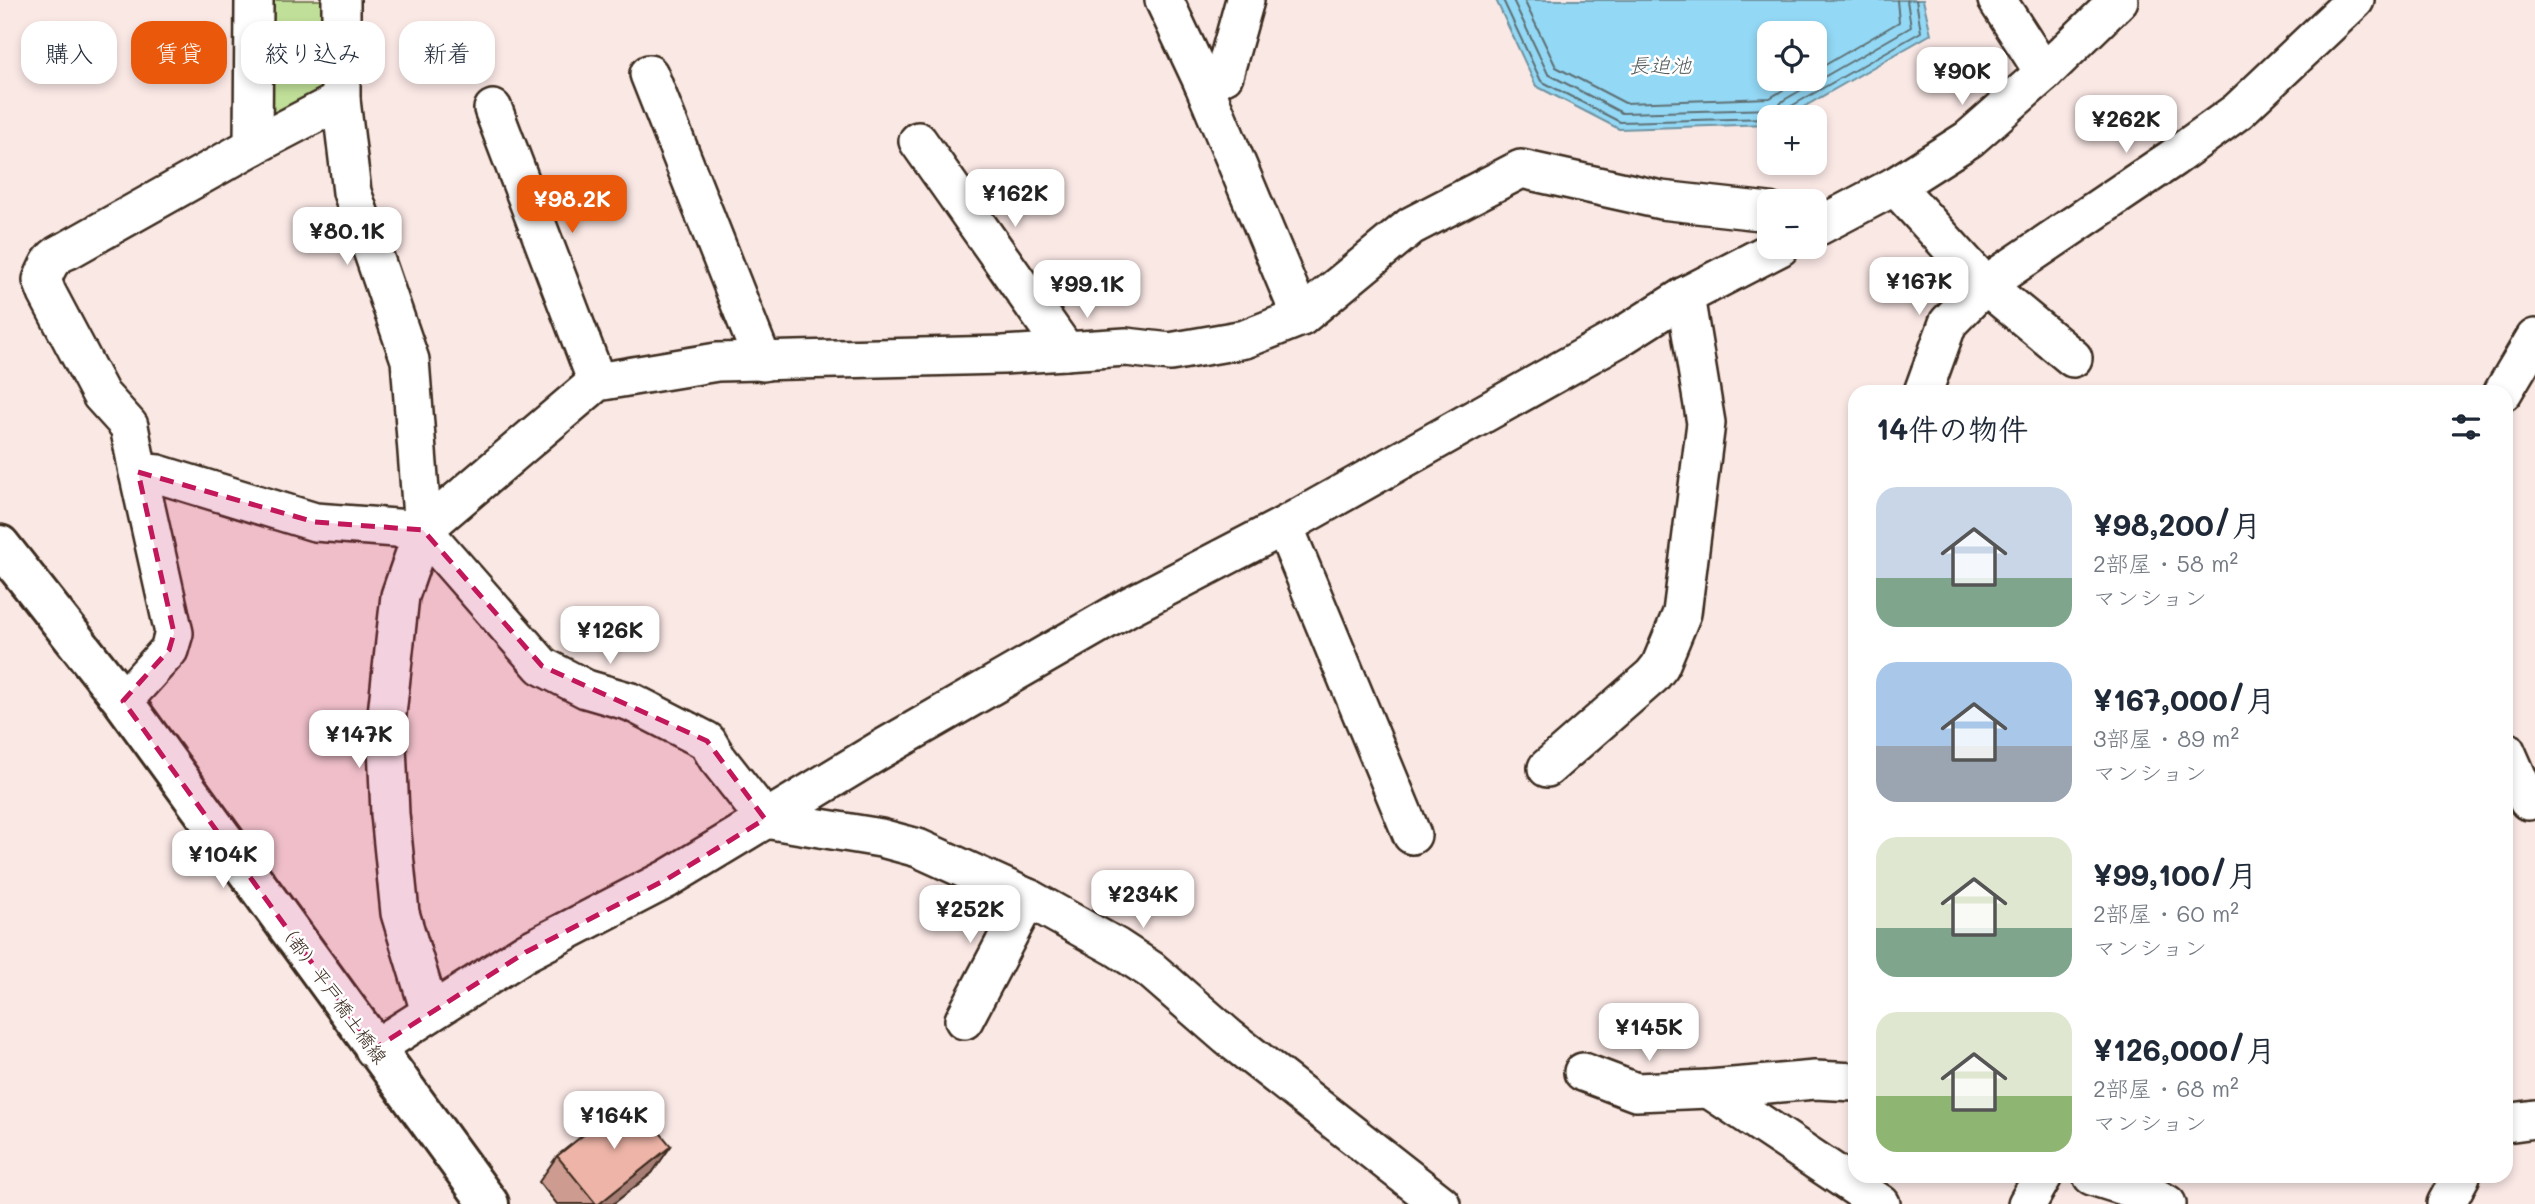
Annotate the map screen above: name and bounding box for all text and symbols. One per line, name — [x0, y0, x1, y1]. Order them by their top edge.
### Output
chip: 購入 — [21, 21, 117, 84]
chip: 賃貸 — [131, 21, 227, 84]
chip: 絞り込み — [241, 21, 385, 84]
chip: 新着 — [399, 21, 495, 84]
map controls — [1757, 21, 1827, 259]
button: locate — [1757, 21, 1827, 91]
pin: ¥90K — [1921, 48, 2003, 107]
water label: 長迫池 — [1629, 51, 1692, 78]
text: ¥90K — [1933, 55, 1991, 85]
pin: ¥262K — [2077, 96, 2175, 155]
text: ¥262K — [2091, 103, 2161, 133]
button: + — [1757, 105, 1827, 175]
pin: ¥162K — [966, 170, 1064, 229]
pin: ¥98.2K — [515, 176, 629, 235]
text: ¥162K — [981, 177, 1049, 207]
text: ¥98.2K — [533, 183, 611, 213]
button: − — [1757, 189, 1827, 259]
pin: ¥80.1K — [290, 208, 404, 267]
text: ¥80.1K — [309, 215, 385, 245]
pin: ¥167K — [1870, 258, 1968, 317]
pin: ¥99.1K — [1030, 260, 1144, 320]
text: ¥167K — [1885, 265, 1953, 295]
text: ¥99.1K — [1049, 268, 1125, 298]
text: 14件の物件 — [1876, 408, 2028, 448]
icon: filters — [2447, 408, 2485, 446]
text: ¥98,200/月 — [2093, 504, 2261, 544]
icon: home — [1932, 515, 2016, 599]
text: 2部屋 · 58 m² — [2093, 548, 2238, 578]
text: マンション — [2093, 582, 2207, 612]
pin: ¥126K — [561, 606, 659, 666]
text: ¥126K — [576, 614, 644, 644]
text: ¥167,000/月 — [2093, 679, 2275, 719]
icon: home — [1932, 690, 2016, 774]
pin: ¥147K — [310, 710, 408, 770]
text: ¥147K — [325, 718, 393, 748]
text: 3部屋 · 89 m² — [2093, 723, 2239, 753]
text: マンション — [2093, 757, 2207, 787]
pin: ¥104K — [174, 830, 272, 890]
text: ¥104K — [188, 838, 258, 868]
text: ¥99,100/月 — [2093, 854, 2257, 894]
icon: home — [1932, 865, 2016, 949]
pin: ¥234K — [1094, 870, 1192, 930]
text: ¥234K — [1107, 878, 1179, 908]
pin: ¥252K — [921, 886, 1019, 945]
text: ¥252K — [935, 893, 1005, 923]
text: 2部屋 · 60 m² — [2093, 898, 2239, 928]
street label: （都）平戸橋土橋線 — [273, 915, 393, 1069]
text: マンション — [2093, 932, 2207, 962]
pin: ¥145K — [1600, 1004, 1698, 1063]
text: ¥145K — [1615, 1011, 1683, 1041]
text: ¥126,000/月 — [2093, 1029, 2275, 1069]
icon: home — [1932, 1040, 2016, 1124]
text: 2部屋 · 68 m² — [2093, 1073, 2239, 1103]
pin: ¥164K — [565, 1092, 663, 1151]
text: ¥164K — [580, 1099, 648, 1129]
text: マンション — [2093, 1107, 2207, 1137]

